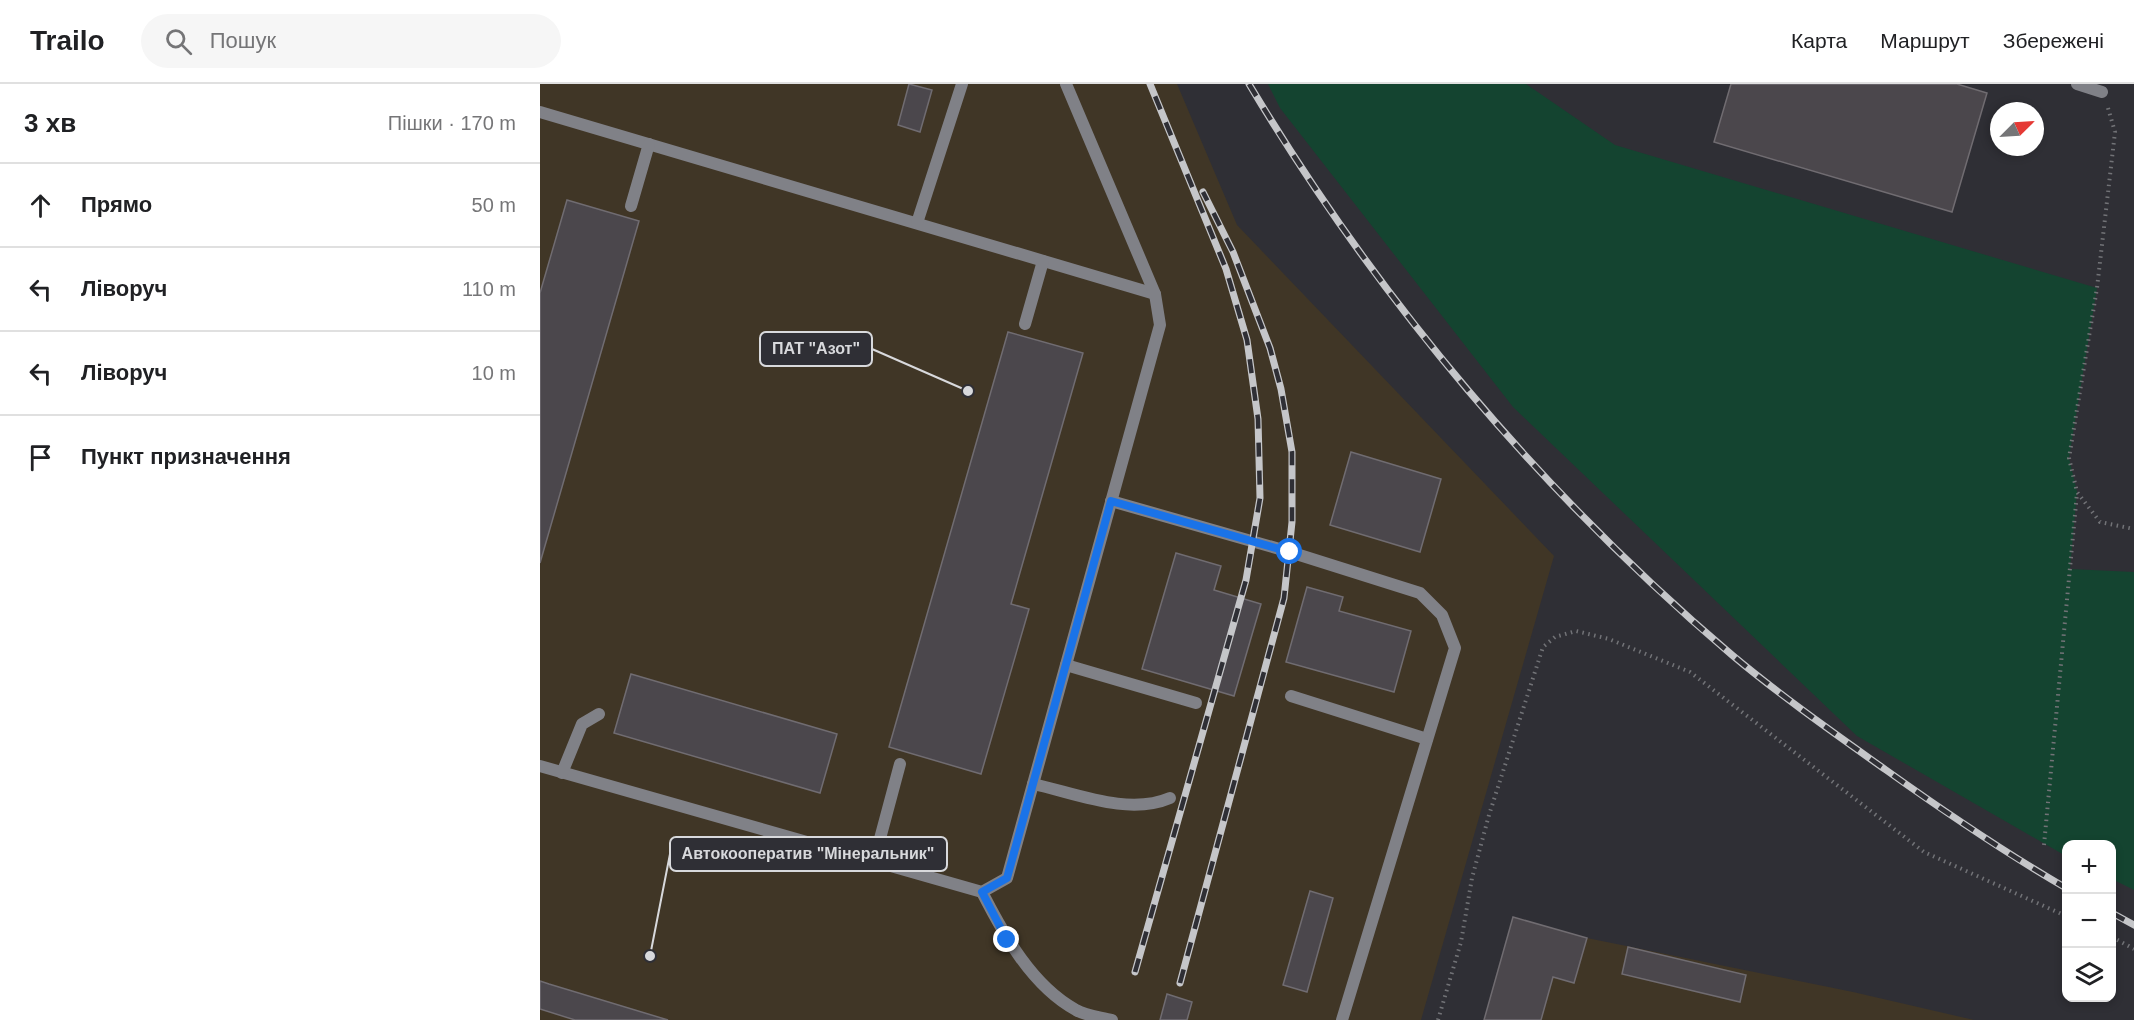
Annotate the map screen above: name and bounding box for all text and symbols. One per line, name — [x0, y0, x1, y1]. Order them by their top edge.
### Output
search box — [141, 14, 561, 68]
text: Trailo — [30, 25, 105, 56]
icon: search — [162, 25, 195, 58]
text: Пошук — [210, 28, 276, 53]
text: Карта — [1791, 29, 1847, 52]
text: Маршрут — [1880, 29, 1970, 52]
text: Збережені — [2003, 29, 2104, 52]
north arrow — [1990, 102, 2044, 156]
text: 3 хв — [24, 108, 76, 138]
text: Пішки · 170 m — [388, 112, 516, 134]
icon: ahead — [24, 189, 57, 222]
text: Прямо — [81, 192, 152, 217]
text: 50 m — [472, 194, 516, 216]
icon: left — [24, 273, 57, 306]
text: Ліворуч — [81, 276, 167, 301]
text: 110 m — [462, 278, 516, 300]
callout: ПАТ "Азот" — [760, 332, 872, 366]
text: ПАТ "Азот" — [772, 340, 860, 357]
icon: left — [24, 357, 57, 390]
text: Ліворуч — [81, 360, 167, 385]
text: 10 m — [472, 362, 516, 384]
icon: arrive — [24, 441, 57, 474]
text: Пункт призначення — [81, 444, 291, 469]
route start — [1276, 538, 1302, 564]
callout: Автокооператив "Мінеральник" — [670, 837, 947, 871]
map controls — [2062, 840, 2116, 1002]
button: + — [2062, 840, 2116, 894]
text: Автокооператив "Мінеральник" — [682, 845, 934, 862]
button: − — [2062, 894, 2116, 948]
route end — [993, 926, 1019, 952]
button: layers — [2062, 948, 2116, 1002]

